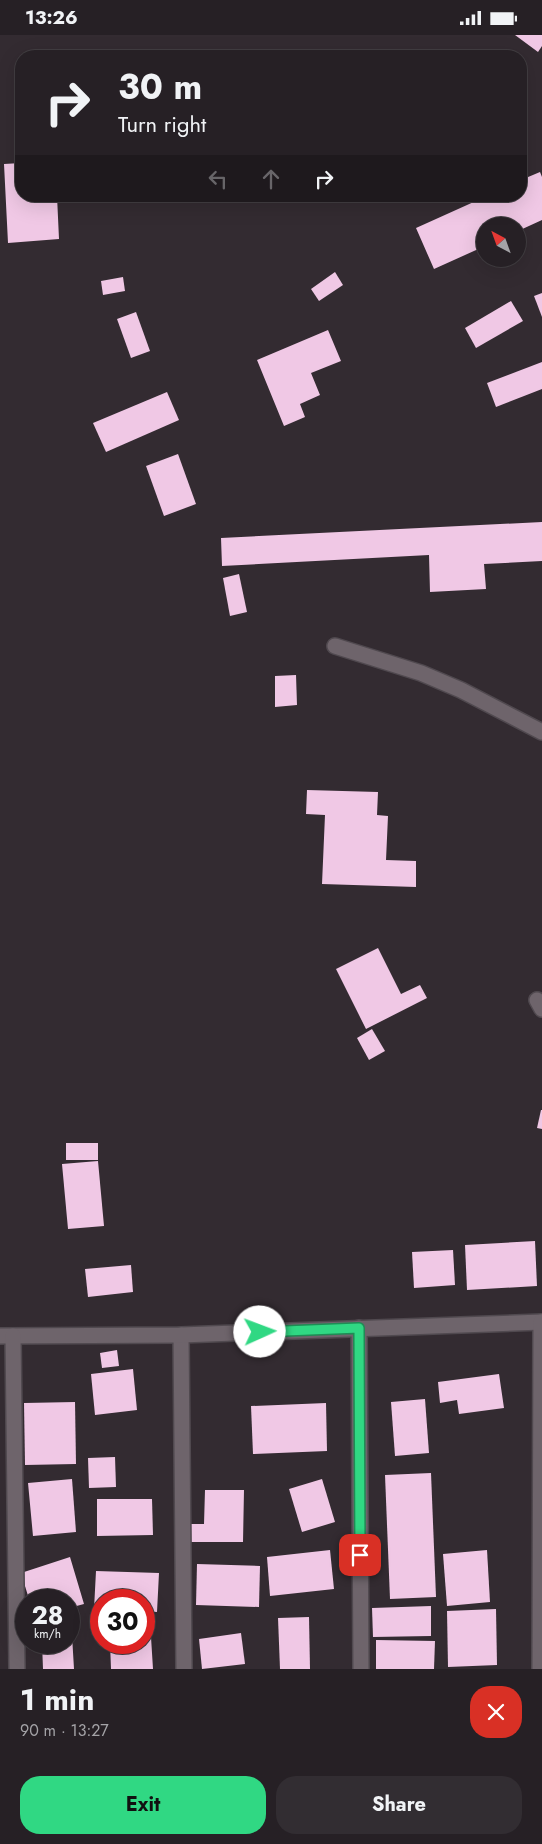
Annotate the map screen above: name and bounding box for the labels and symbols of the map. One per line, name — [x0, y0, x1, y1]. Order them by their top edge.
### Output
north arrow — [476, 217, 526, 267]
position arrow — [233, 1305, 285, 1357]
pin — [339, 1534, 381, 1576]
speed limit sign: 30 — [90, 1589, 155, 1654]

